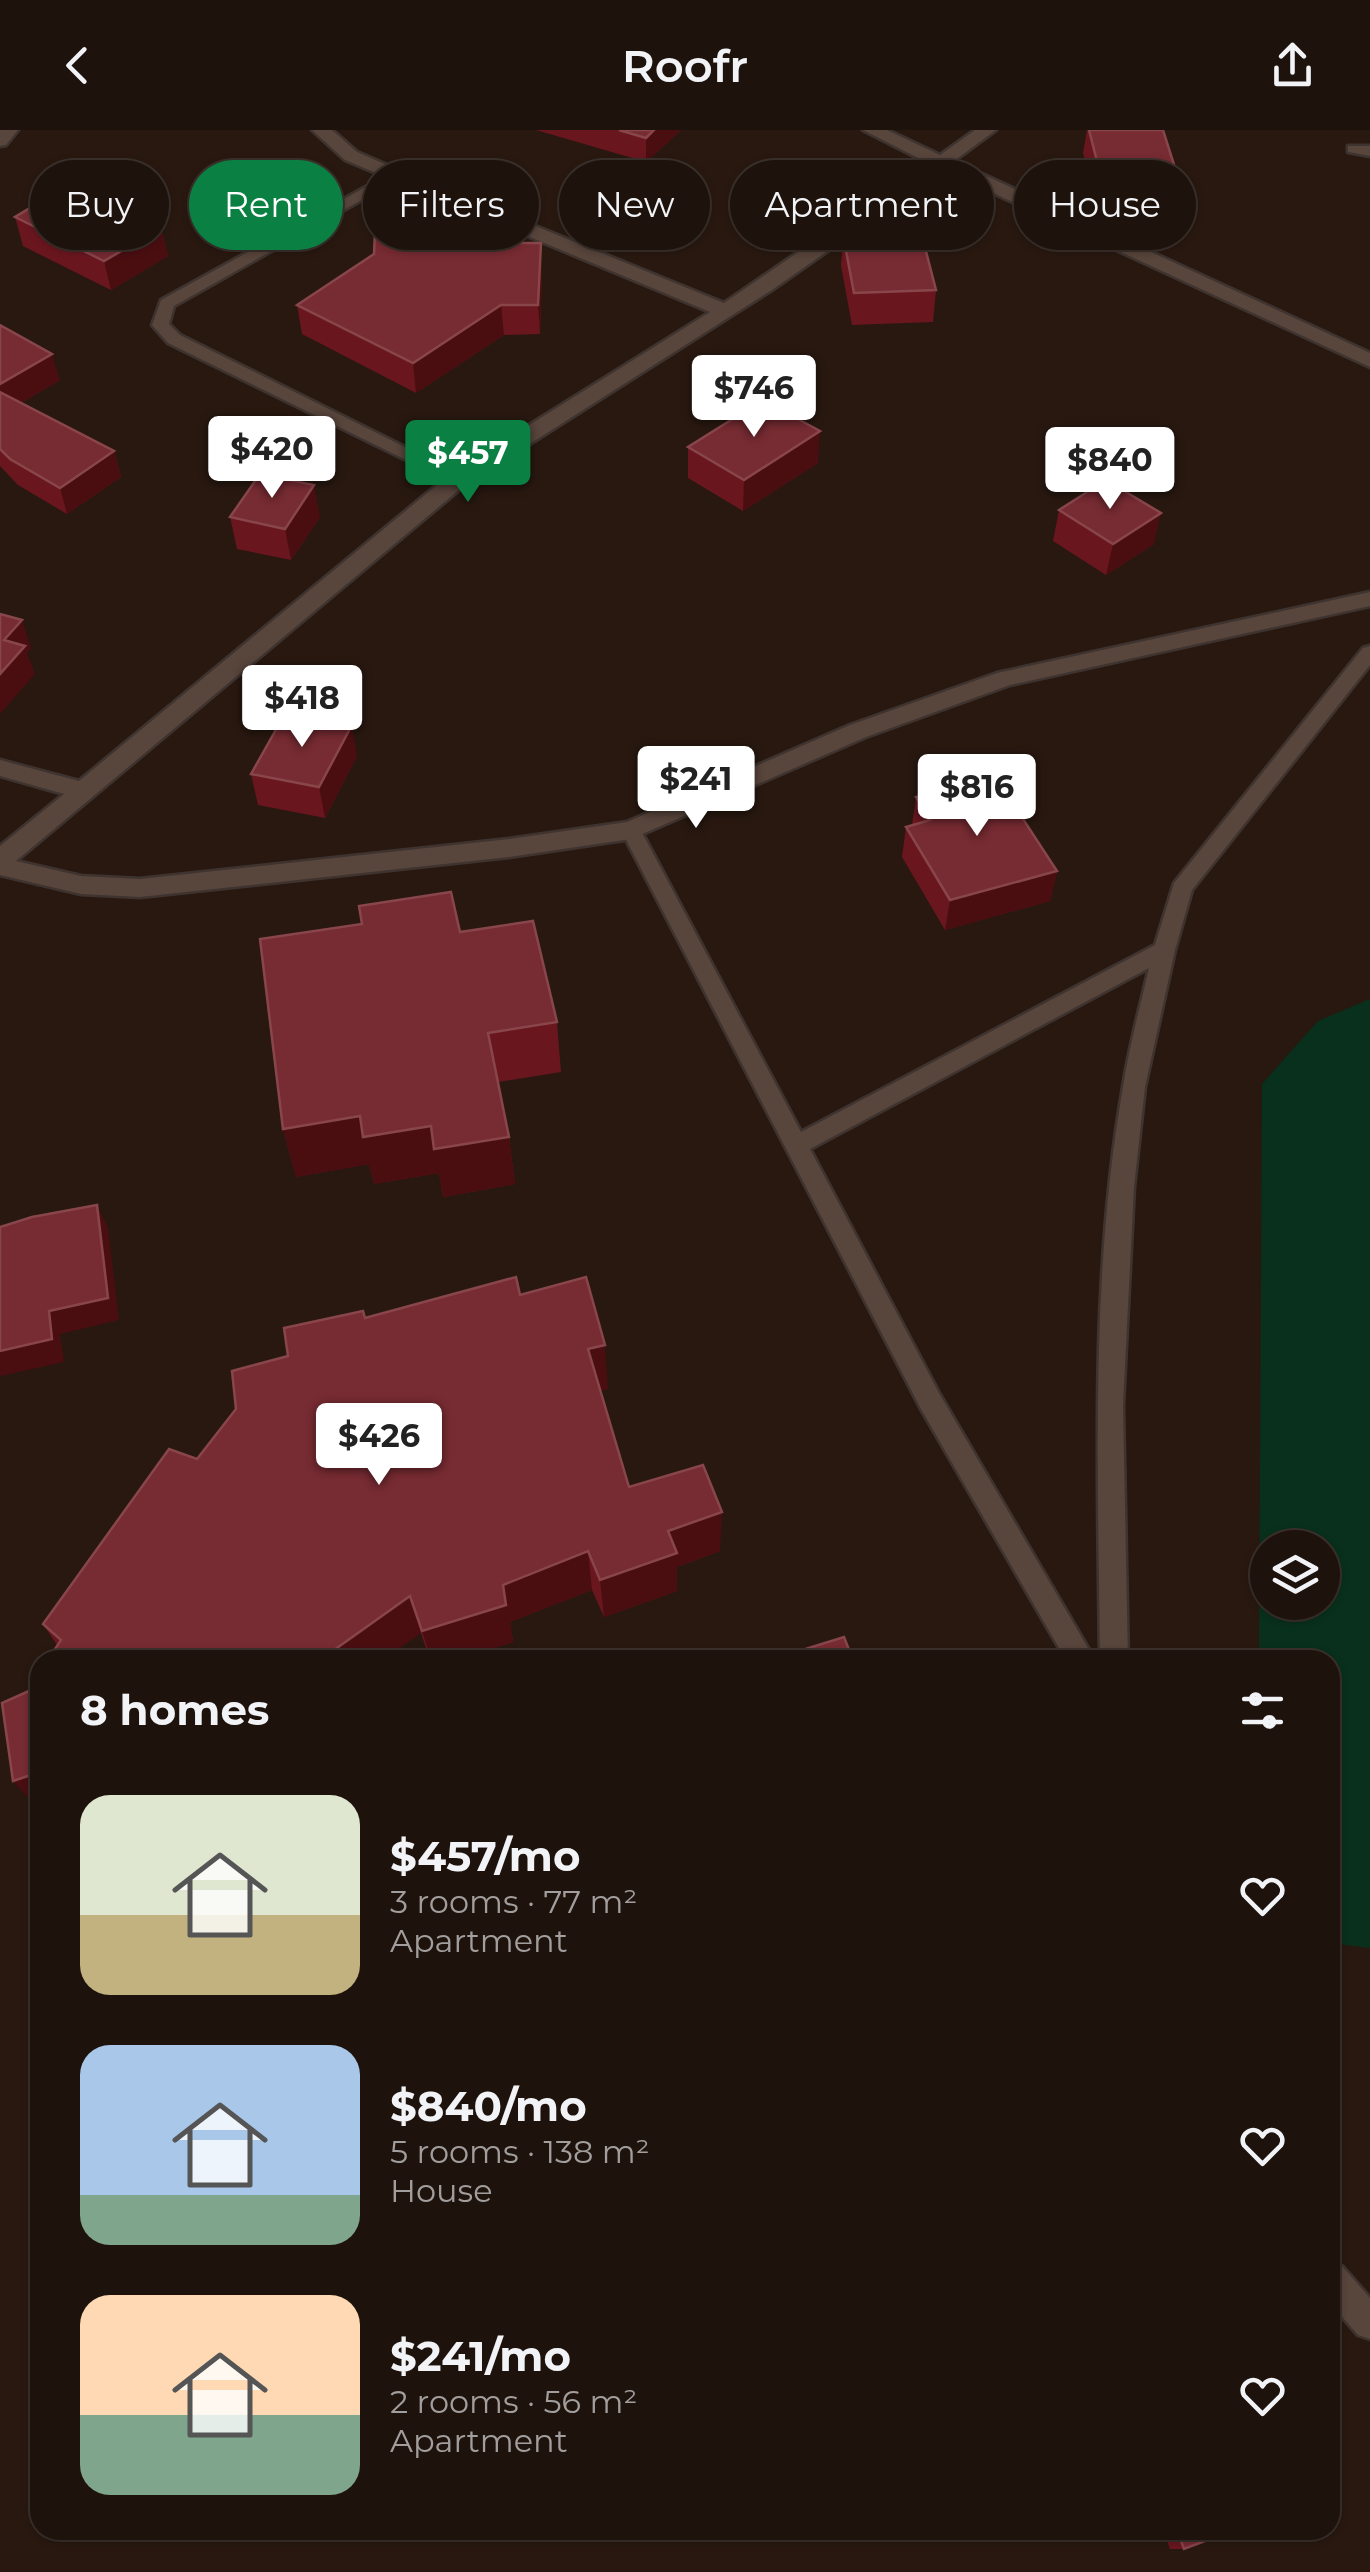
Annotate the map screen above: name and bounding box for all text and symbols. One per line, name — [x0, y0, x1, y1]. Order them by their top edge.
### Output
icon: back — [50, 38, 105, 93]
text: Roofr — [622, 38, 748, 93]
icon: share — [1265, 38, 1320, 93]
chip: Buy — [30, 160, 169, 250]
chip: Rent — [189, 160, 343, 250]
chip: Filters — [363, 160, 539, 250]
chip: New — [559, 160, 710, 250]
chip: Apartment — [730, 160, 994, 250]
chip: House — [1014, 160, 1196, 250]
pin: $746 — [695, 355, 813, 440]
text: $746 — [714, 368, 794, 407]
pin: $420 — [213, 416, 331, 501]
pin: $457 — [409, 420, 527, 505]
pin: $840 — [1051, 427, 1169, 512]
text: $420 — [230, 429, 314, 468]
text: $457 — [427, 433, 509, 472]
text: $840 — [1067, 440, 1153, 479]
pin: $418 — [243, 665, 361, 750]
text: $418 — [264, 678, 340, 717]
pin: $241 — [637, 746, 755, 831]
pin: $816 — [918, 754, 1036, 839]
text: $241 — [660, 759, 732, 798]
text: $816 — [940, 767, 1014, 806]
pin: $426 — [320, 1403, 438, 1488]
text: $426 — [338, 1416, 420, 1455]
map controls — [1250, 1530, 1340, 1620]
button: layers — [1250, 1530, 1340, 1620]
icon: filters — [1235, 1683, 1290, 1738]
text: 8 homes — [80, 1684, 269, 1736]
text: $457/mo — [390, 1830, 581, 1882]
icon: home — [160, 1835, 280, 1955]
icon: heart — [1235, 1868, 1290, 1923]
text: 3 rooms · 77 m² — [390, 1882, 637, 1921]
text: Apartment — [390, 1921, 568, 1960]
text: $840/mo — [390, 2080, 587, 2132]
icon: home — [160, 2085, 280, 2205]
icon: heart — [1235, 2118, 1290, 2173]
text: 5 rooms · 138 m² — [390, 2132, 650, 2171]
text: House — [390, 2171, 493, 2210]
text: $241/mo — [390, 2330, 571, 2382]
icon: home — [160, 2335, 280, 2455]
icon: heart — [1235, 2368, 1290, 2423]
text: 2 rooms · 56 m² — [390, 2382, 637, 2421]
text: Apartment — [390, 2421, 568, 2460]

